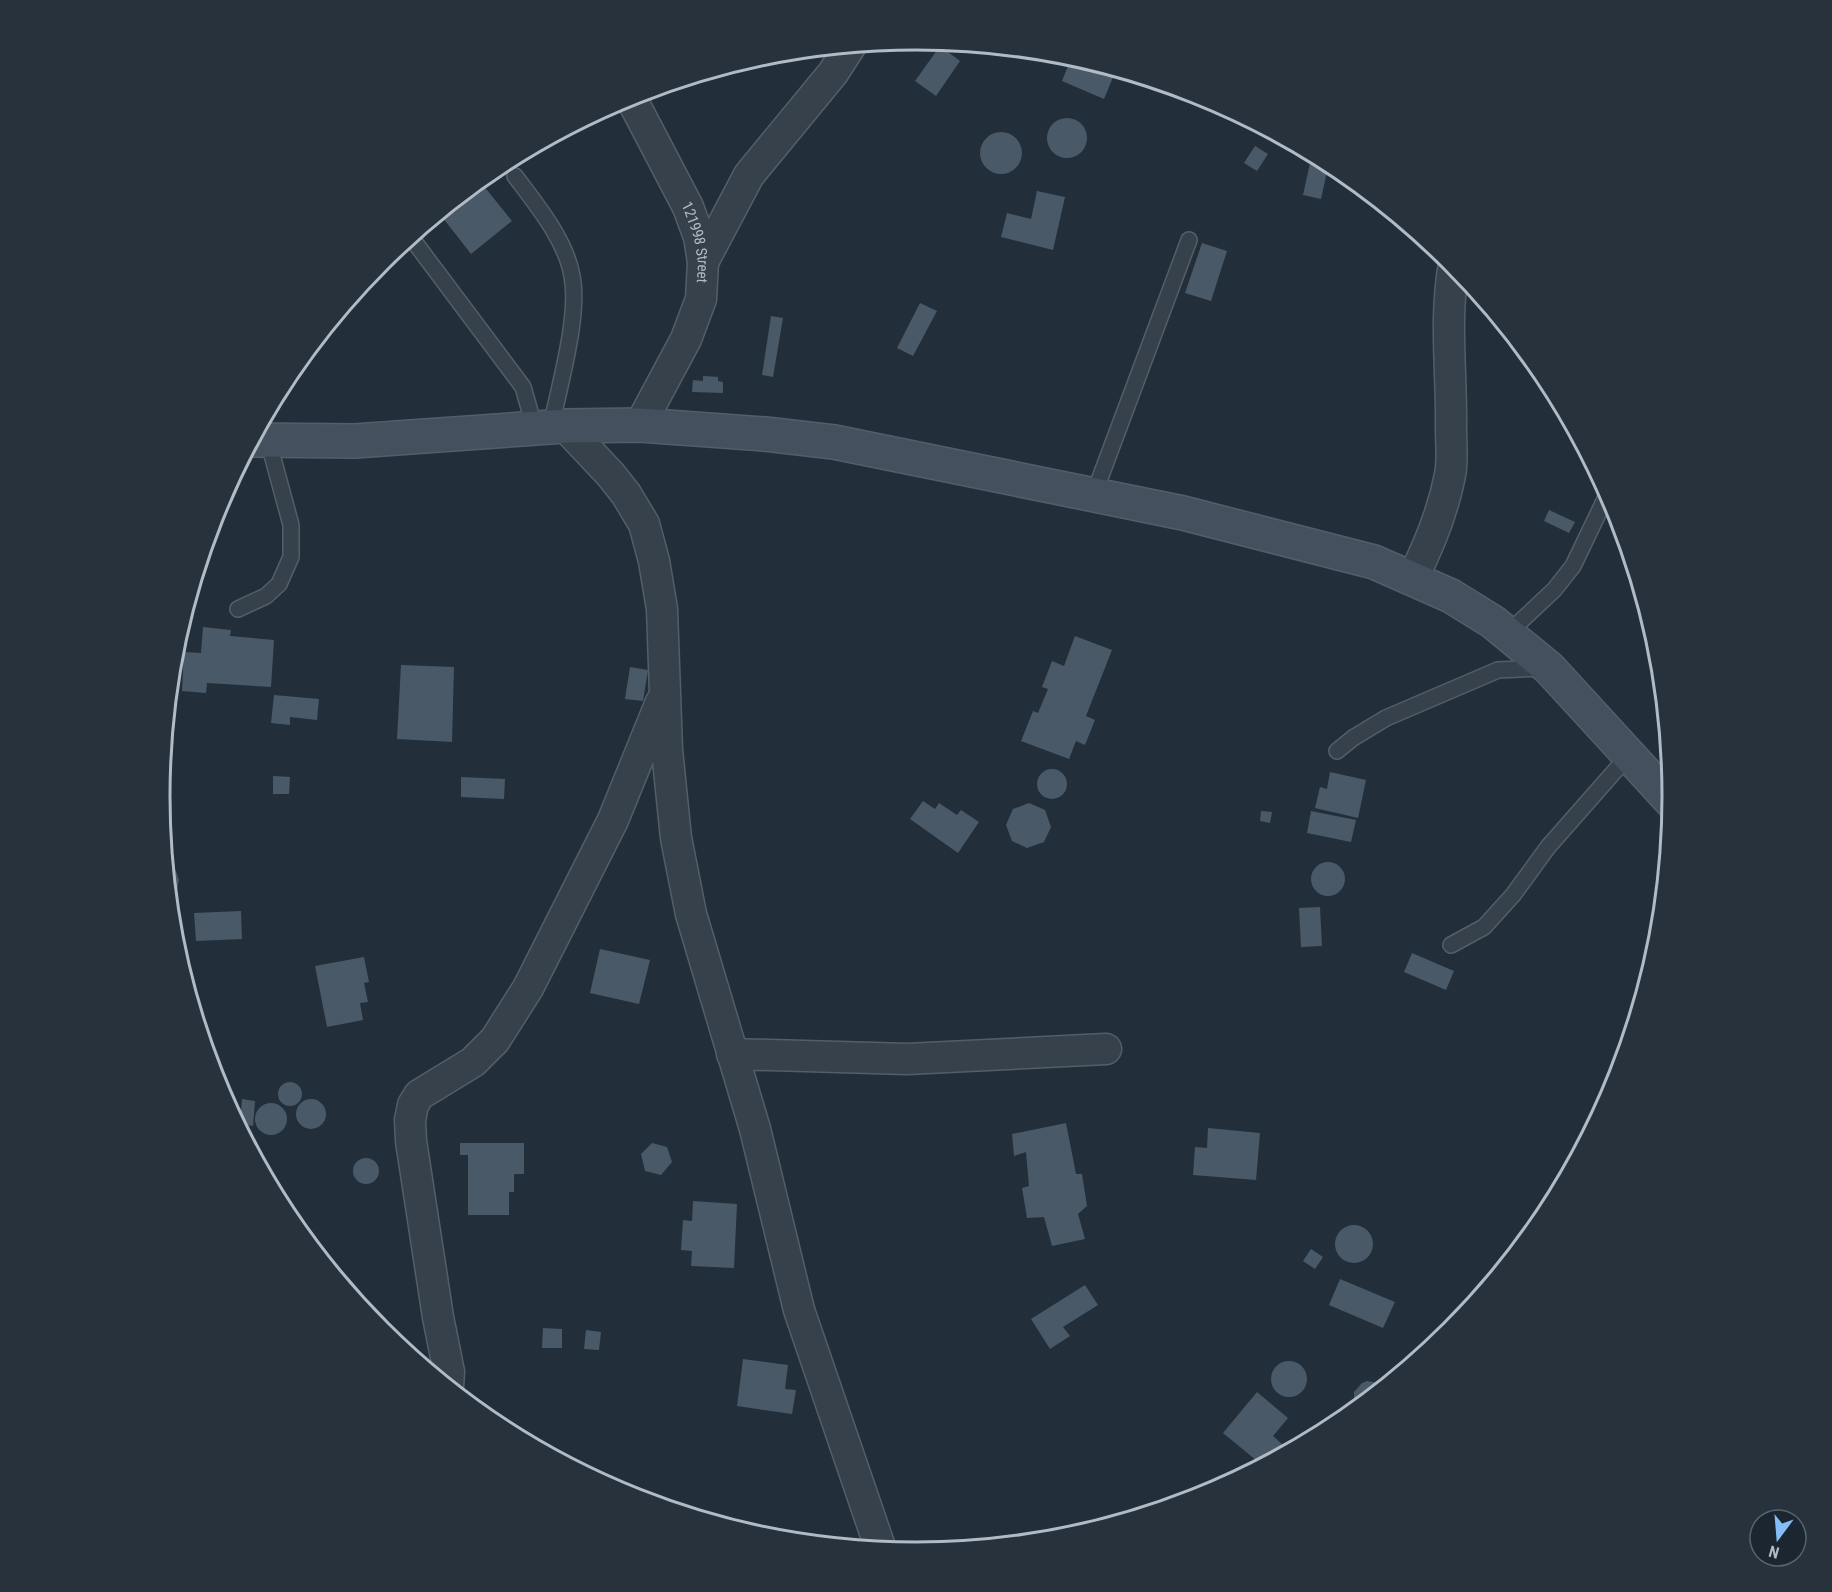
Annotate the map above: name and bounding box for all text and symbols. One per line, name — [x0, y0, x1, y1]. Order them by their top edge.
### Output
street label: 121998 Street — [678, 199, 712, 283]
north arrow — [1748, 1508, 1808, 1568]
text: N — [1767, 1541, 1781, 1562]

